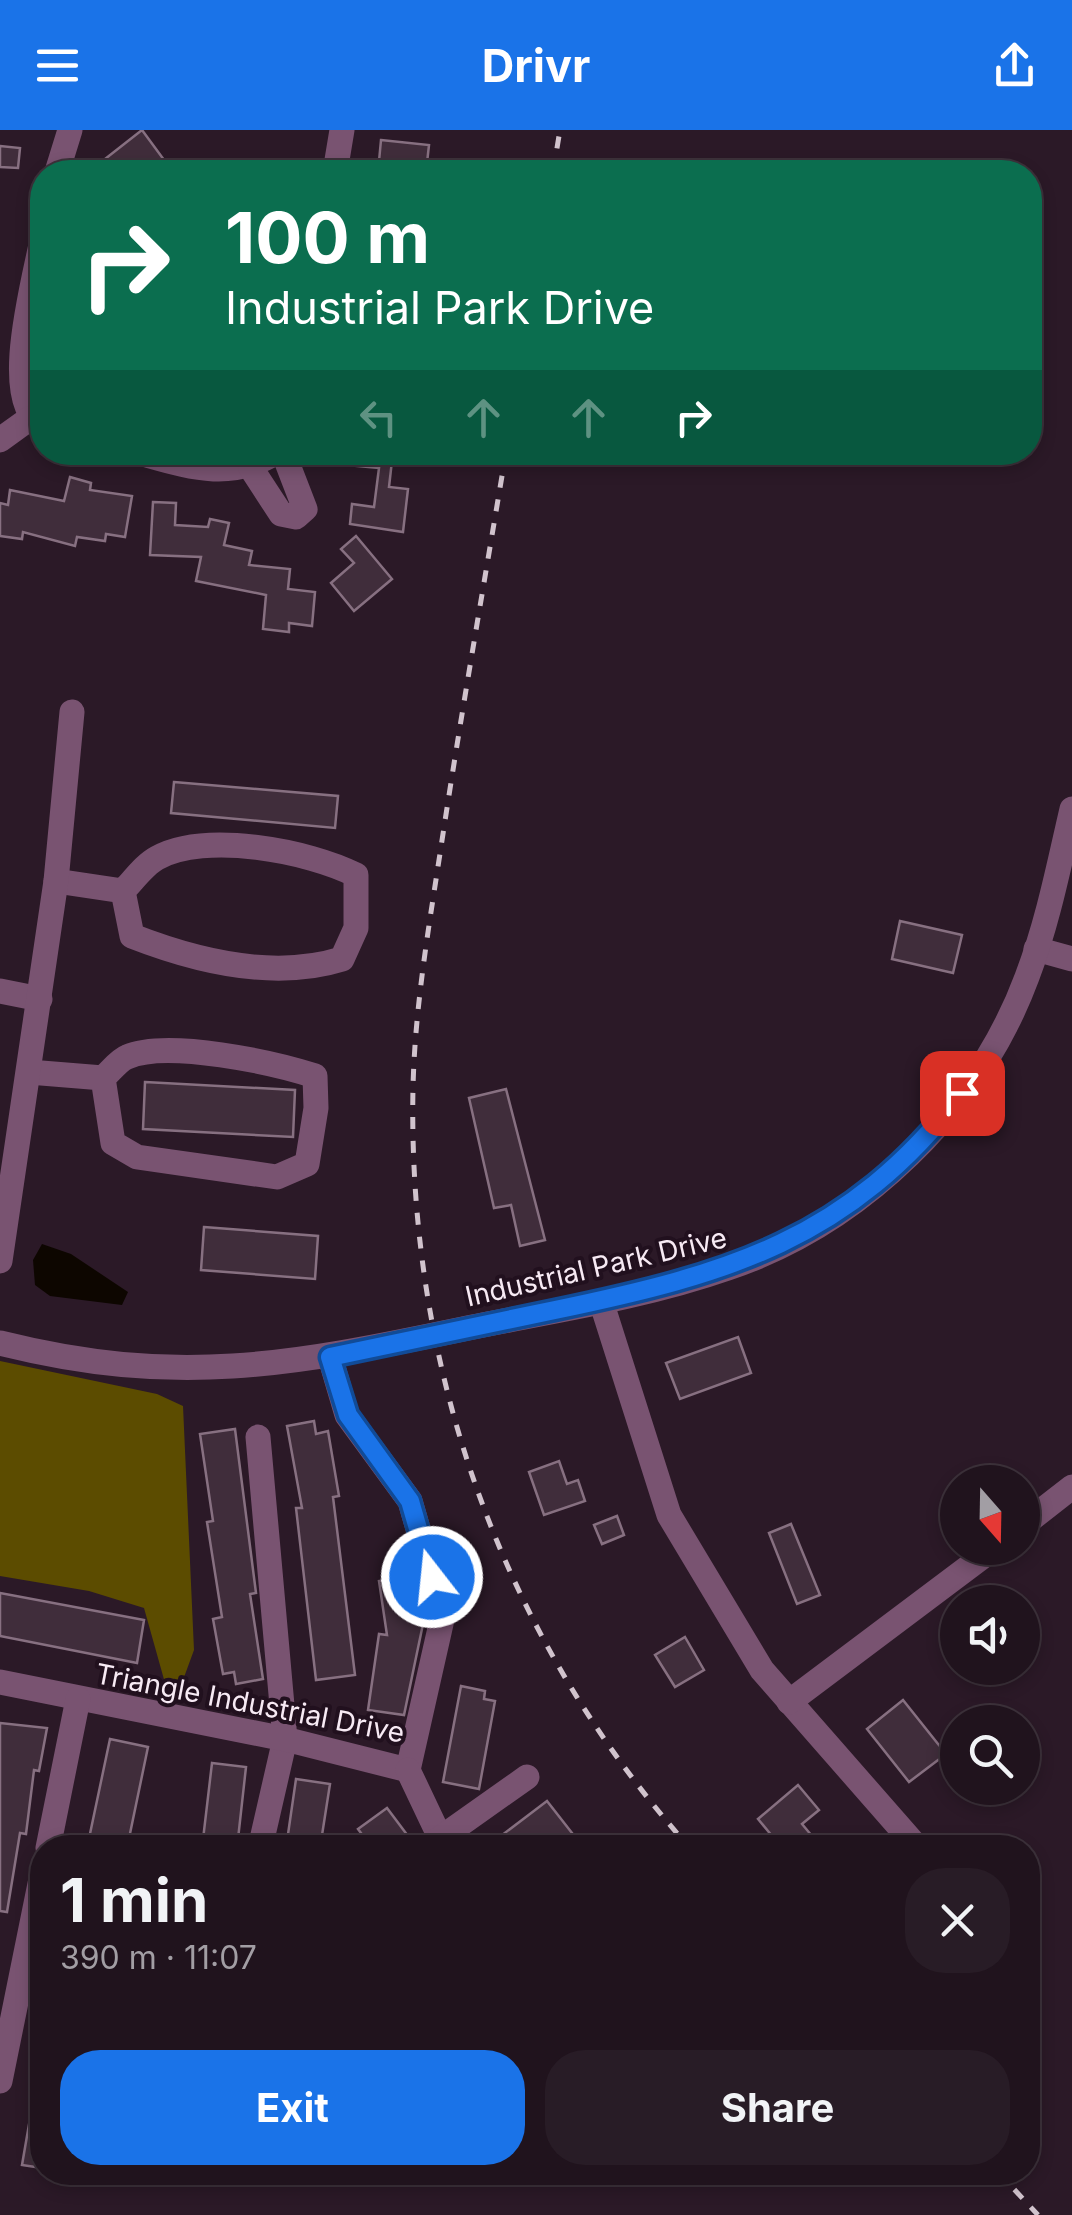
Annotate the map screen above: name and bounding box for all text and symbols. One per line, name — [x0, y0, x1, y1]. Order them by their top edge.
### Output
icon: menu — [30, 38, 85, 93]
text: Drivr — [482, 38, 590, 93]
icon: share — [987, 38, 1042, 93]
text: 100 m — [225, 195, 430, 280]
icon: right — [60, 200, 190, 330]
text: Industrial Park Drive — [225, 280, 654, 335]
icon: left — [351, 390, 406, 445]
icon: ahead — [456, 390, 511, 445]
icon: ahead — [561, 390, 616, 445]
icon: right — [666, 390, 721, 445]
pin — [920, 1051, 1005, 1136]
icon: arrive — [935, 1066, 990, 1121]
street label: Industrial Park Drive — [462, 1220, 730, 1314]
north arrow — [940, 1465, 1040, 1565]
map controls — [940, 1465, 1040, 1805]
position arrow — [380, 1525, 484, 1629]
button: sound — [940, 1585, 1040, 1685]
street label: Triangle Industrial Drive — [93, 1656, 407, 1750]
button: search — [940, 1705, 1040, 1805]
text: 1 min — [60, 1864, 208, 1936]
button: close — [905, 1868, 1010, 1973]
text: 390 m · 11:07 — [60, 1938, 257, 1977]
button: Exit — [60, 2050, 525, 2165]
button: Share — [545, 2050, 1010, 2165]

